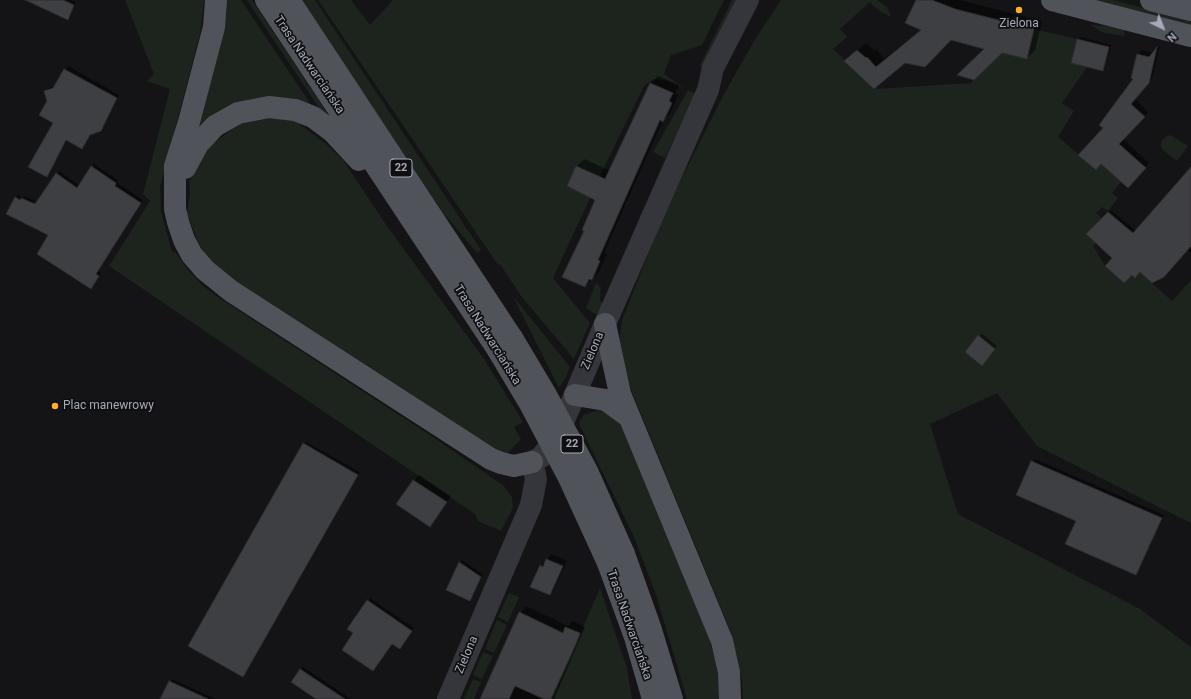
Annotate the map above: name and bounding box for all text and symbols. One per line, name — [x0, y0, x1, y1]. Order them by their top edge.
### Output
marker: Zielona — [1014, 5, 1024, 15]
north arrow — [1143, 8, 1183, 48]
street label: Trasa Nadwarciańska — [271, 13, 347, 117]
place label: Zielona — [999, 17, 1039, 31]
text: N — [1164, 30, 1179, 45]
road number: 22 — [390, 159, 412, 177]
street label: Trasa Nadwarciańska — [450, 282, 524, 388]
street label: Zielona — [579, 330, 607, 372]
place label: Plac manewrowy — [63, 399, 154, 413]
marker: Plac manewrowy — [50, 401, 60, 411]
road number: 22 — [561, 435, 583, 453]
street label: Trasa Nadwarciańska — [603, 568, 655, 682]
street label: Zielona — [453, 634, 481, 676]

